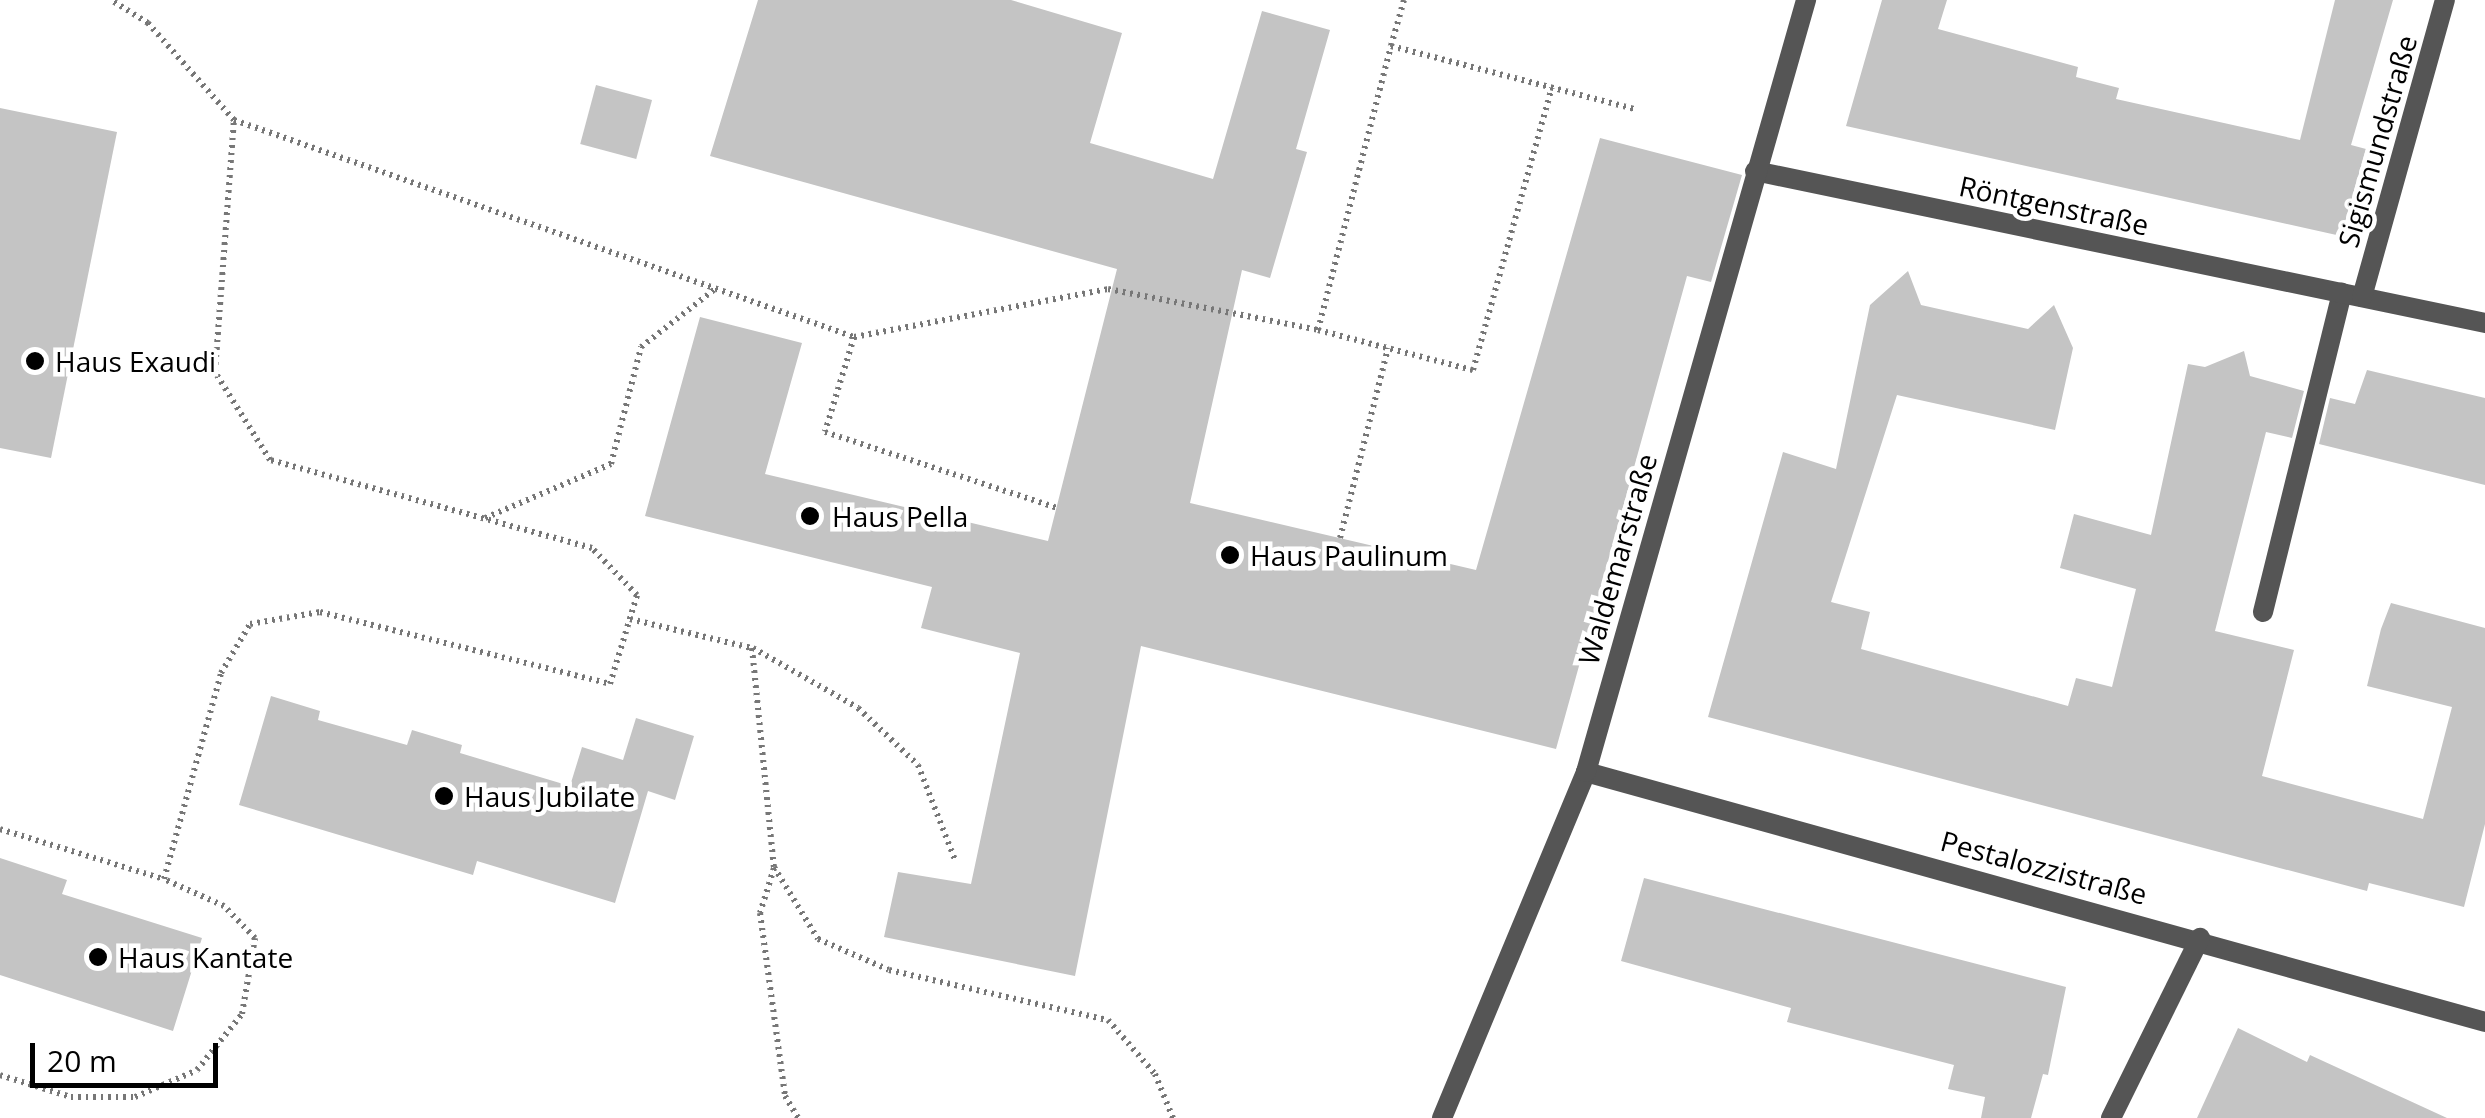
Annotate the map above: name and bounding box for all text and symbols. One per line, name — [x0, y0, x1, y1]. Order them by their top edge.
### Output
street label: Sigismundstraße — [2331, 31, 2423, 251]
street label: Röntgenstraße — [1956, 169, 2152, 241]
place label: Haus Exaudi — [55, 344, 216, 378]
marker: Haus Exaudi — [24, 350, 46, 372]
street label: Waldemarstraße — [1571, 450, 1663, 668]
place label: Haus Pella — [832, 499, 968, 533]
marker: Haus Pella — [797, 503, 823, 529]
place label: Haus Paulinum — [1250, 538, 1448, 572]
marker: Haus Paulinum — [1219, 544, 1241, 566]
place label: Haus Jubilate — [464, 779, 635, 813]
marker: Haus Jubilate — [433, 785, 455, 807]
street label: Pestalozzistraße — [1937, 823, 2151, 911]
place label: Haus Kantate — [118, 940, 293, 974]
marker: Haus Kantate — [87, 946, 109, 968]
scale bar — [35, 1023, 222, 1085]
text: 20 m — [47, 1040, 117, 1081]

